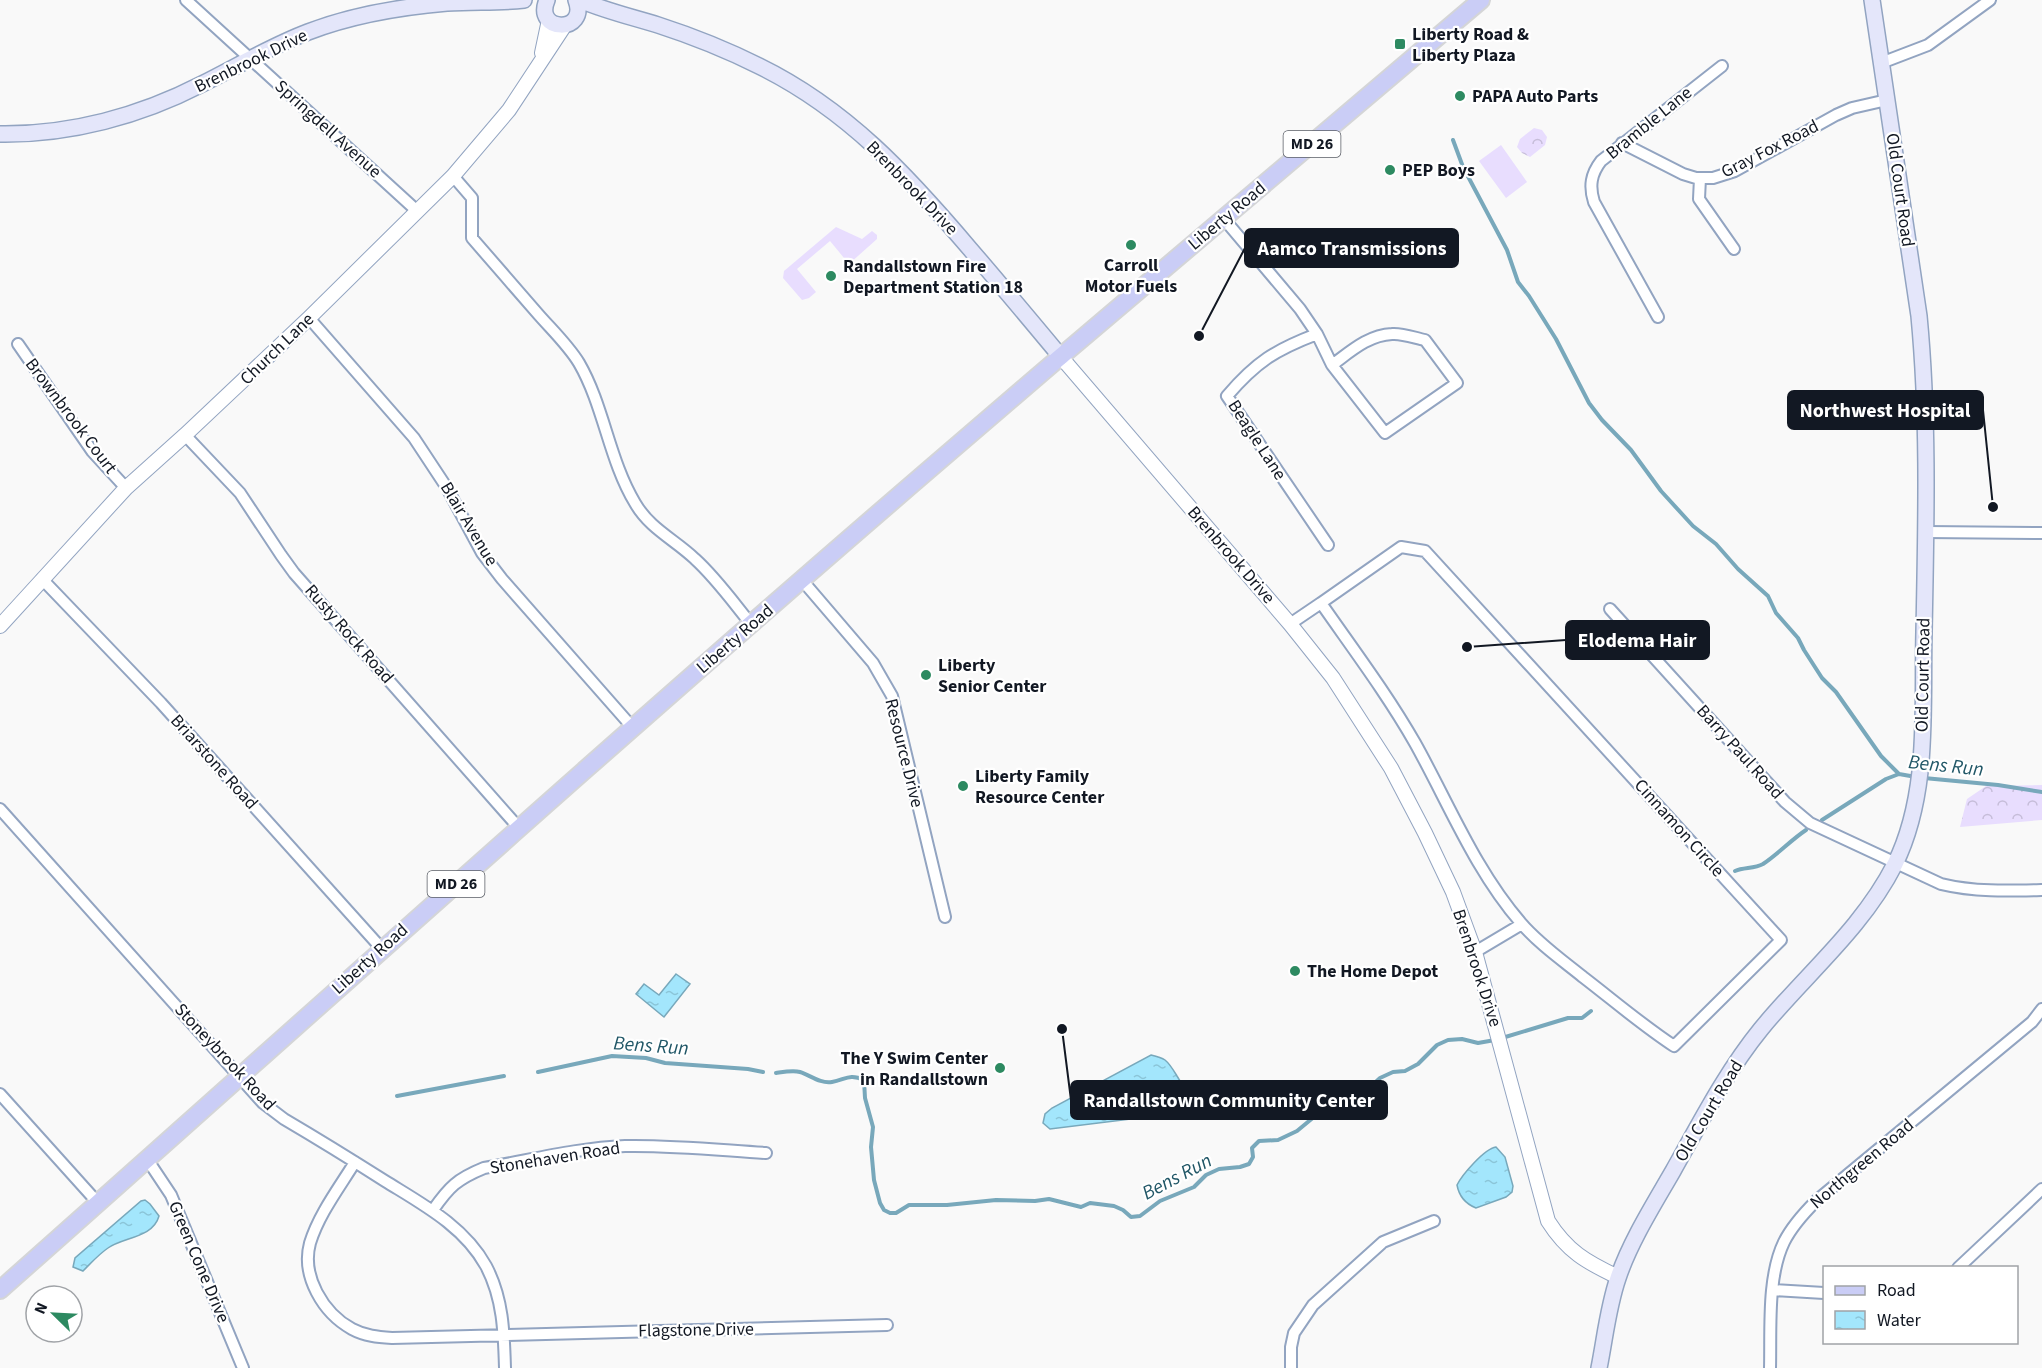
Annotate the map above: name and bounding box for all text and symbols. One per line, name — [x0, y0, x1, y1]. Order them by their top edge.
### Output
place label: Liberty Road & Liberty Plaza — [1412, 22, 1529, 68]
street label: Brenbrook Drive — [190, 23, 312, 99]
marker: Liberty Road & Liberty Plaza — [1393, 37, 1407, 51]
street label: Springdell Avenue — [269, 74, 387, 184]
street label: Bramble Lane — [1601, 81, 1697, 165]
place label: PAPA Auto Parts — [1472, 84, 1598, 109]
marker: PAPA Auto Parts — [1453, 89, 1467, 103]
street label: Gray Fox Road — [1717, 114, 1823, 184]
road number: MD 26 — [1284, 131, 1340, 157]
street label: Old Court Road — [1880, 132, 1920, 248]
street label: Brenbrook Drive — [860, 135, 964, 241]
place label: PEP Boys — [1402, 158, 1475, 183]
marker: PEP Boys — [1383, 163, 1397, 177]
street label: Liberty Road — [1183, 176, 1271, 256]
callout: Aamco Transmissions — [1245, 229, 1458, 267]
text: Aamco Transmissions — [1256, 235, 1447, 263]
marker: Carroll Motor Fuels — [1124, 238, 1138, 252]
place label: Carroll Motor Fuels — [1085, 253, 1177, 299]
place label: Randallstown Fire Department Station 18 — [843, 254, 1023, 300]
marker: Randallstown Fire Department Station 18 — [824, 269, 838, 283]
street label: Church Lane — [234, 307, 320, 391]
street label: Brownbrook Court — [19, 353, 123, 479]
callout: Northwest Hospital — [1788, 391, 1983, 429]
street label: Beagle Lane — [1222, 395, 1292, 485]
text: Northwest Hospital — [1799, 397, 1971, 425]
street label: Blair Avenue — [434, 477, 504, 571]
street label: Brenbrook Drive — [1181, 501, 1281, 609]
street label: Rusty Rock Road — [299, 579, 399, 689]
street label: Liberty Road — [691, 598, 779, 680]
street label: Old Court Road — [1910, 618, 1936, 732]
callout: Elodema Hair — [1566, 621, 1709, 659]
text: Elodema Hair — [1578, 627, 1696, 655]
place label: Liberty Senior Center — [938, 653, 1047, 699]
marker: Liberty Senior Center — [919, 668, 933, 682]
street label: Resource Drive — [878, 696, 930, 810]
street label: Barry Paul Road — [1691, 699, 1789, 805]
street label: Briarstone Road — [164, 709, 264, 815]
water label: Bens Run — [1907, 748, 1985, 784]
place label: Liberty Family Resource Center — [975, 764, 1105, 810]
street label: Cinnamon Circle — [1628, 774, 1730, 883]
marker: Liberty Family Resource Center — [956, 779, 970, 793]
road number: MD 26 — [428, 871, 484, 897]
street label: Brenbrook Drive — [1446, 906, 1508, 1030]
street label: Liberty Road — [326, 918, 414, 1000]
place label: The Home Depot — [1307, 959, 1438, 984]
marker: The Home Depot — [1288, 964, 1302, 978]
street label: Stoneybrook Road — [169, 998, 281, 1116]
water label: Bens Run — [612, 1029, 690, 1063]
place label: The Y Swim Center in Randallstown — [841, 1046, 989, 1092]
street label: Old Court Road — [1669, 1055, 1749, 1167]
marker: The Y Swim Center in Randallstown — [993, 1061, 1007, 1075]
callout: Randallstown Community Center — [1071, 1081, 1387, 1119]
text: Randallstown Community Center — [1083, 1087, 1375, 1115]
street label: Northgreen Road — [1805, 1113, 1919, 1215]
street label: Stonehaven Road — [488, 1135, 622, 1181]
water label: Bens Run — [1137, 1147, 1217, 1207]
street label: Green Cone Drive — [162, 1197, 236, 1327]
legend — [1823, 1266, 2018, 1344]
text: Road — [1877, 1278, 1916, 1303]
north arrow — [24, 1284, 84, 1344]
text: N — [29, 1299, 53, 1318]
text: Water — [1877, 1308, 1921, 1333]
street label: Flagstone Drive — [638, 1316, 754, 1344]

